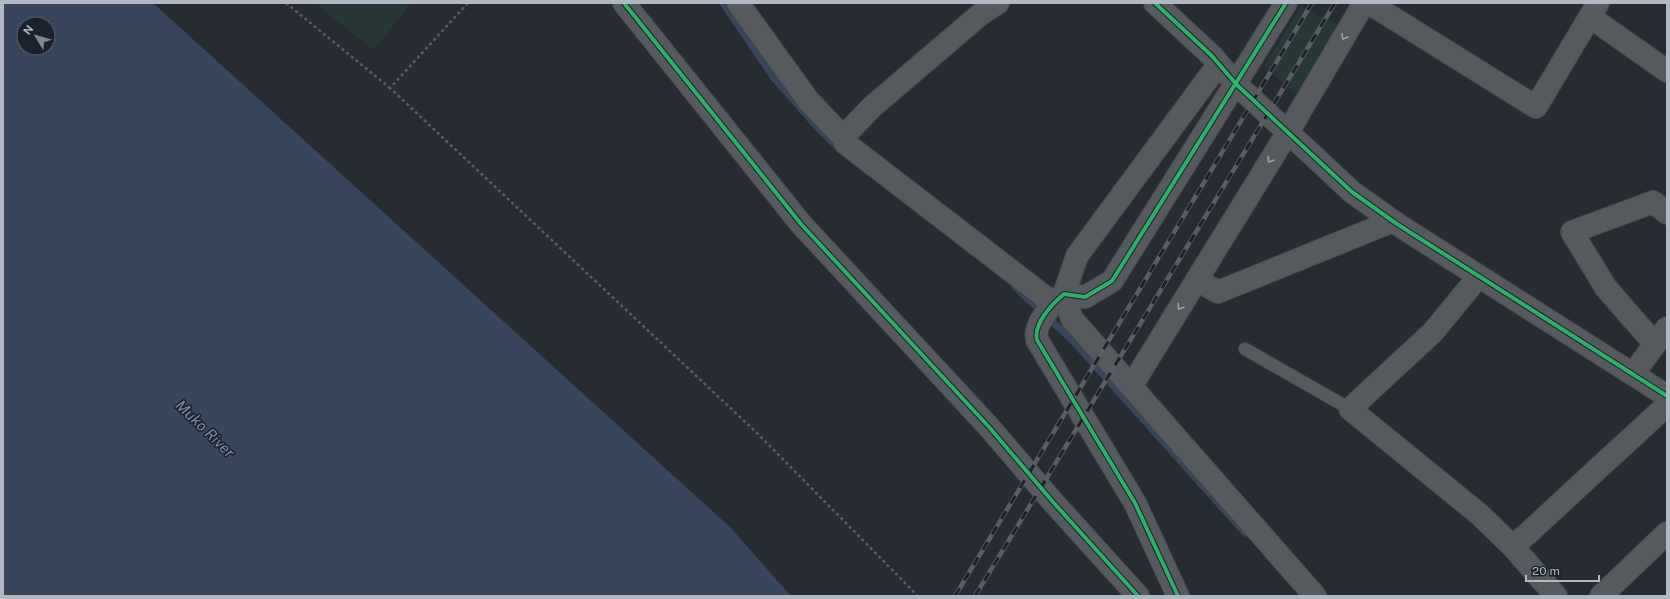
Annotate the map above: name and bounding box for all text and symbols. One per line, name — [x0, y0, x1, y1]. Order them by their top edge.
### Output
north arrow — [16, 16, 56, 56]
text: N — [21, 23, 35, 37]
one-way arrow — [1342, 33, 1349, 40]
one-way arrow — [1268, 156, 1275, 163]
one-way arrow — [1178, 302, 1185, 309]
water label: Muko River — [172, 396, 238, 461]
scale bar — [1526, 557, 1599, 583]
text: 20 m — [1532, 564, 1560, 578]

